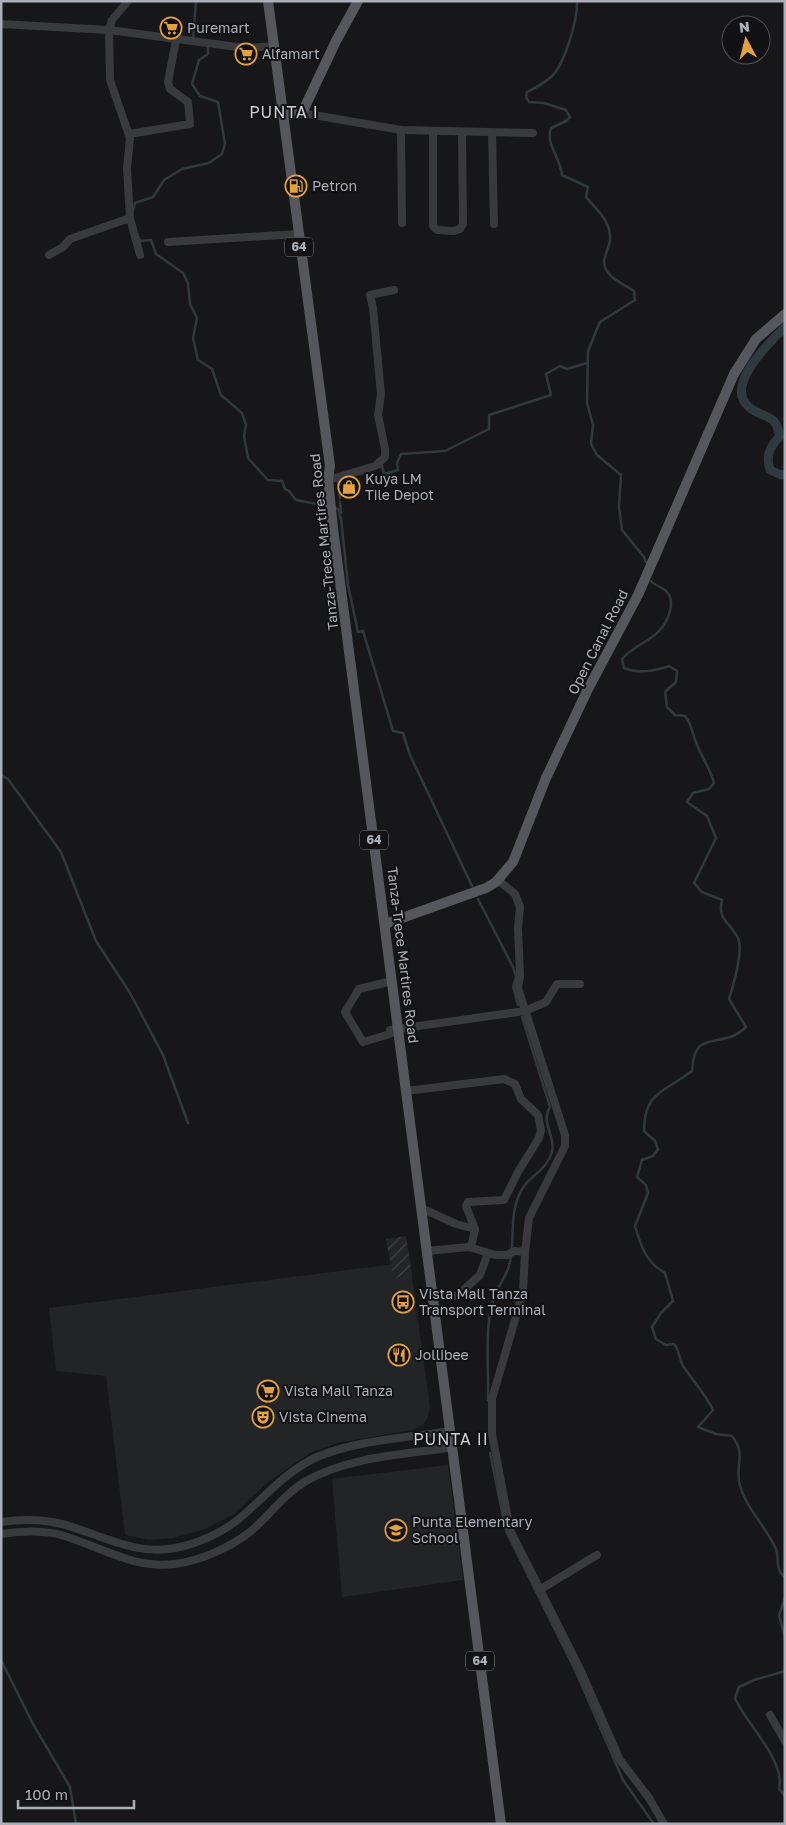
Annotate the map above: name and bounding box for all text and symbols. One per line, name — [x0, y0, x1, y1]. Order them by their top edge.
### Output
north arrow — [721, 15, 771, 65]
supermarket icon: Puremart — [159, 16, 183, 40]
text: N — [738, 18, 751, 36]
place label: Puremart — [187, 19, 250, 36]
supermarket icon: Alfamart — [234, 42, 258, 66]
place label: Alfamart — [262, 45, 320, 62]
district label: PUNTA I — [249, 102, 319, 122]
fuel station icon: Petron — [284, 174, 308, 198]
place label: Petron — [312, 177, 357, 194]
road number: 64 — [285, 238, 313, 256]
street label: Tanza-Trece Martires Road — [306, 453, 341, 631]
place label: Kuya LM Tile Depot — [365, 470, 434, 503]
shop icon: Kuya LM Tile Depot — [337, 475, 361, 499]
street label: Open Canal Road — [564, 586, 631, 697]
road number: 64 — [360, 830, 388, 850]
street label: Tanza-Trece Martires Road — [384, 866, 423, 1044]
place label: Vista Mall Tanza Transport Terminal — [419, 1285, 546, 1318]
bus stop icon: Vista Mall Tanza Transport Terminal — [391, 1290, 415, 1314]
restaurant icon: Jollibee — [387, 1343, 411, 1367]
place label: Jollibee — [415, 1346, 469, 1363]
supermarket icon: Vista Mall Tanza — [256, 1379, 280, 1403]
place label: Vista Mall Tanza — [284, 1382, 393, 1399]
theatre icon: Vista Cinema — [251, 1405, 275, 1429]
place label: Vista Cinema — [279, 1408, 367, 1425]
district label: PUNTA II — [413, 1429, 489, 1449]
place label: Punta Elementary School — [412, 1513, 532, 1546]
school or university icon: Punta Elementary School — [384, 1518, 408, 1542]
road number: 64 — [466, 1652, 494, 1670]
scale bar — [18, 1778, 134, 1810]
text: 100 m — [25, 1785, 68, 1803]

